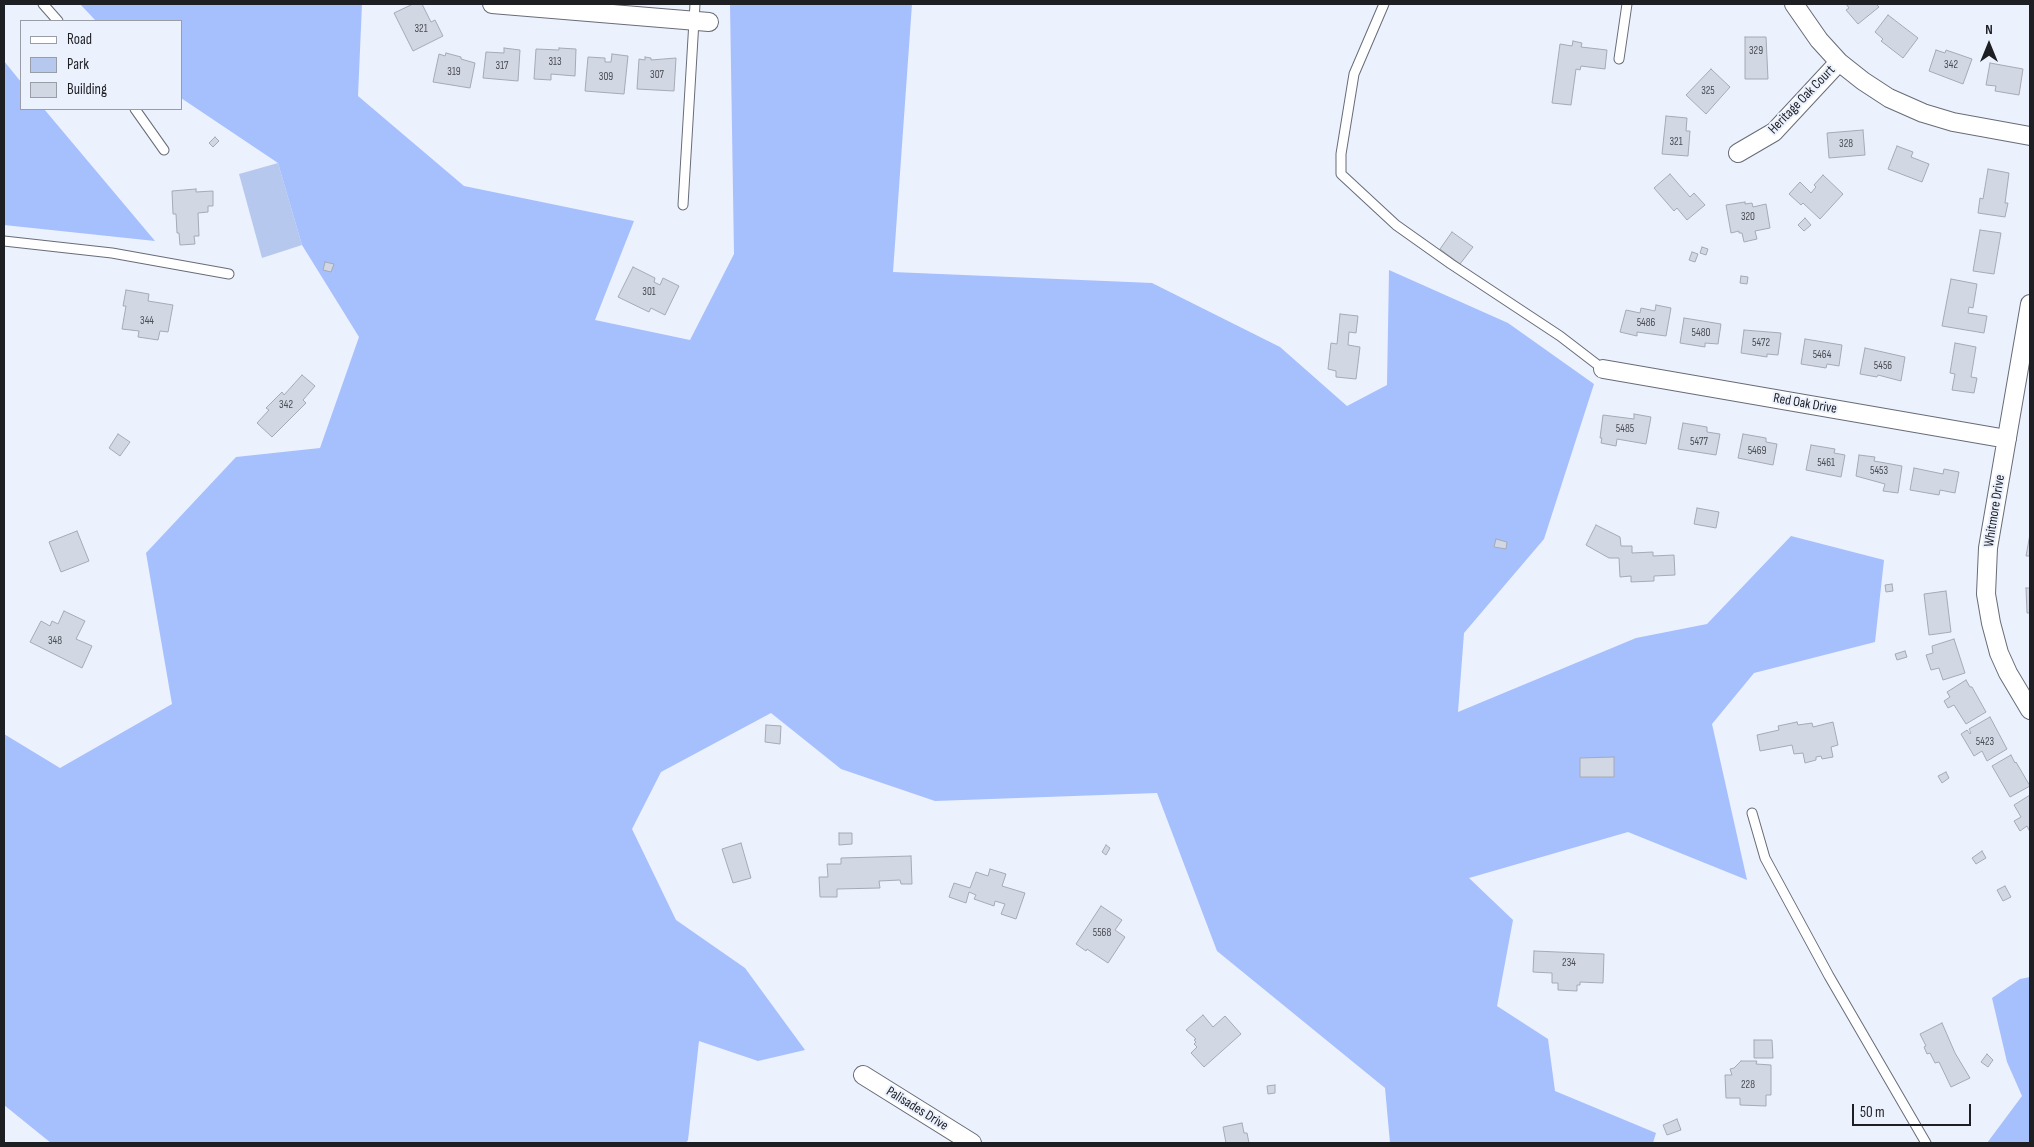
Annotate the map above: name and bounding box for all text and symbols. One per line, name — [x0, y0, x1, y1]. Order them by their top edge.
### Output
legend — [20, 20, 182, 110]
north arrow — [1964, 20, 2014, 70]
text: N — [1985, 21, 1993, 38]
house number: 321 — [414, 22, 428, 36]
text: Road — [67, 30, 92, 49]
house number: 329 — [1749, 44, 1763, 58]
text: Park — [67, 55, 89, 74]
house number: 313 — [548, 55, 562, 69]
house number: 342 — [1944, 58, 1958, 72]
house number: 317 — [496, 59, 508, 73]
street label: Heritage Oak Court — [1765, 62, 1839, 138]
house number: 319 — [447, 65, 461, 79]
house number: 307 — [650, 68, 664, 82]
house number: 309 — [599, 70, 613, 84]
text: Building — [67, 80, 107, 99]
house number: 325 — [1701, 84, 1715, 98]
house number: 321 — [1669, 135, 1683, 149]
house number: 328 — [1839, 137, 1853, 151]
house number: 320 — [1741, 210, 1755, 224]
house number: 301 — [642, 285, 656, 299]
house number: 344 — [140, 314, 154, 328]
house number: 5486 — [1637, 316, 1655, 330]
house number: 5480 — [1692, 326, 1710, 340]
house number: 5472 — [1752, 336, 1770, 350]
house number: 5464 — [1813, 348, 1831, 362]
house number: 5456 — [1874, 359, 1892, 373]
street label: Red Oak Drive — [1772, 390, 1838, 418]
house number: 342 — [279, 398, 293, 412]
house number: 5485 — [1616, 422, 1634, 436]
house number: 5477 — [1690, 435, 1708, 449]
house number: 5469 — [1748, 444, 1766, 458]
house number: 5461 — [1817, 456, 1835, 470]
house number: 5453 — [1870, 464, 1888, 478]
street label: Whitmore Drive — [1981, 474, 2009, 548]
house number: 348 — [48, 634, 62, 648]
house number: 5423 — [1976, 735, 1994, 749]
house number: 5568 — [1093, 926, 1111, 940]
house number: 234 — [1562, 956, 1576, 970]
house number: 228 — [1741, 1078, 1755, 1092]
street label: Palisades Drive — [883, 1083, 951, 1135]
scale bar — [1854, 1094, 1973, 1126]
text: 50 m — [1860, 1103, 1885, 1122]

